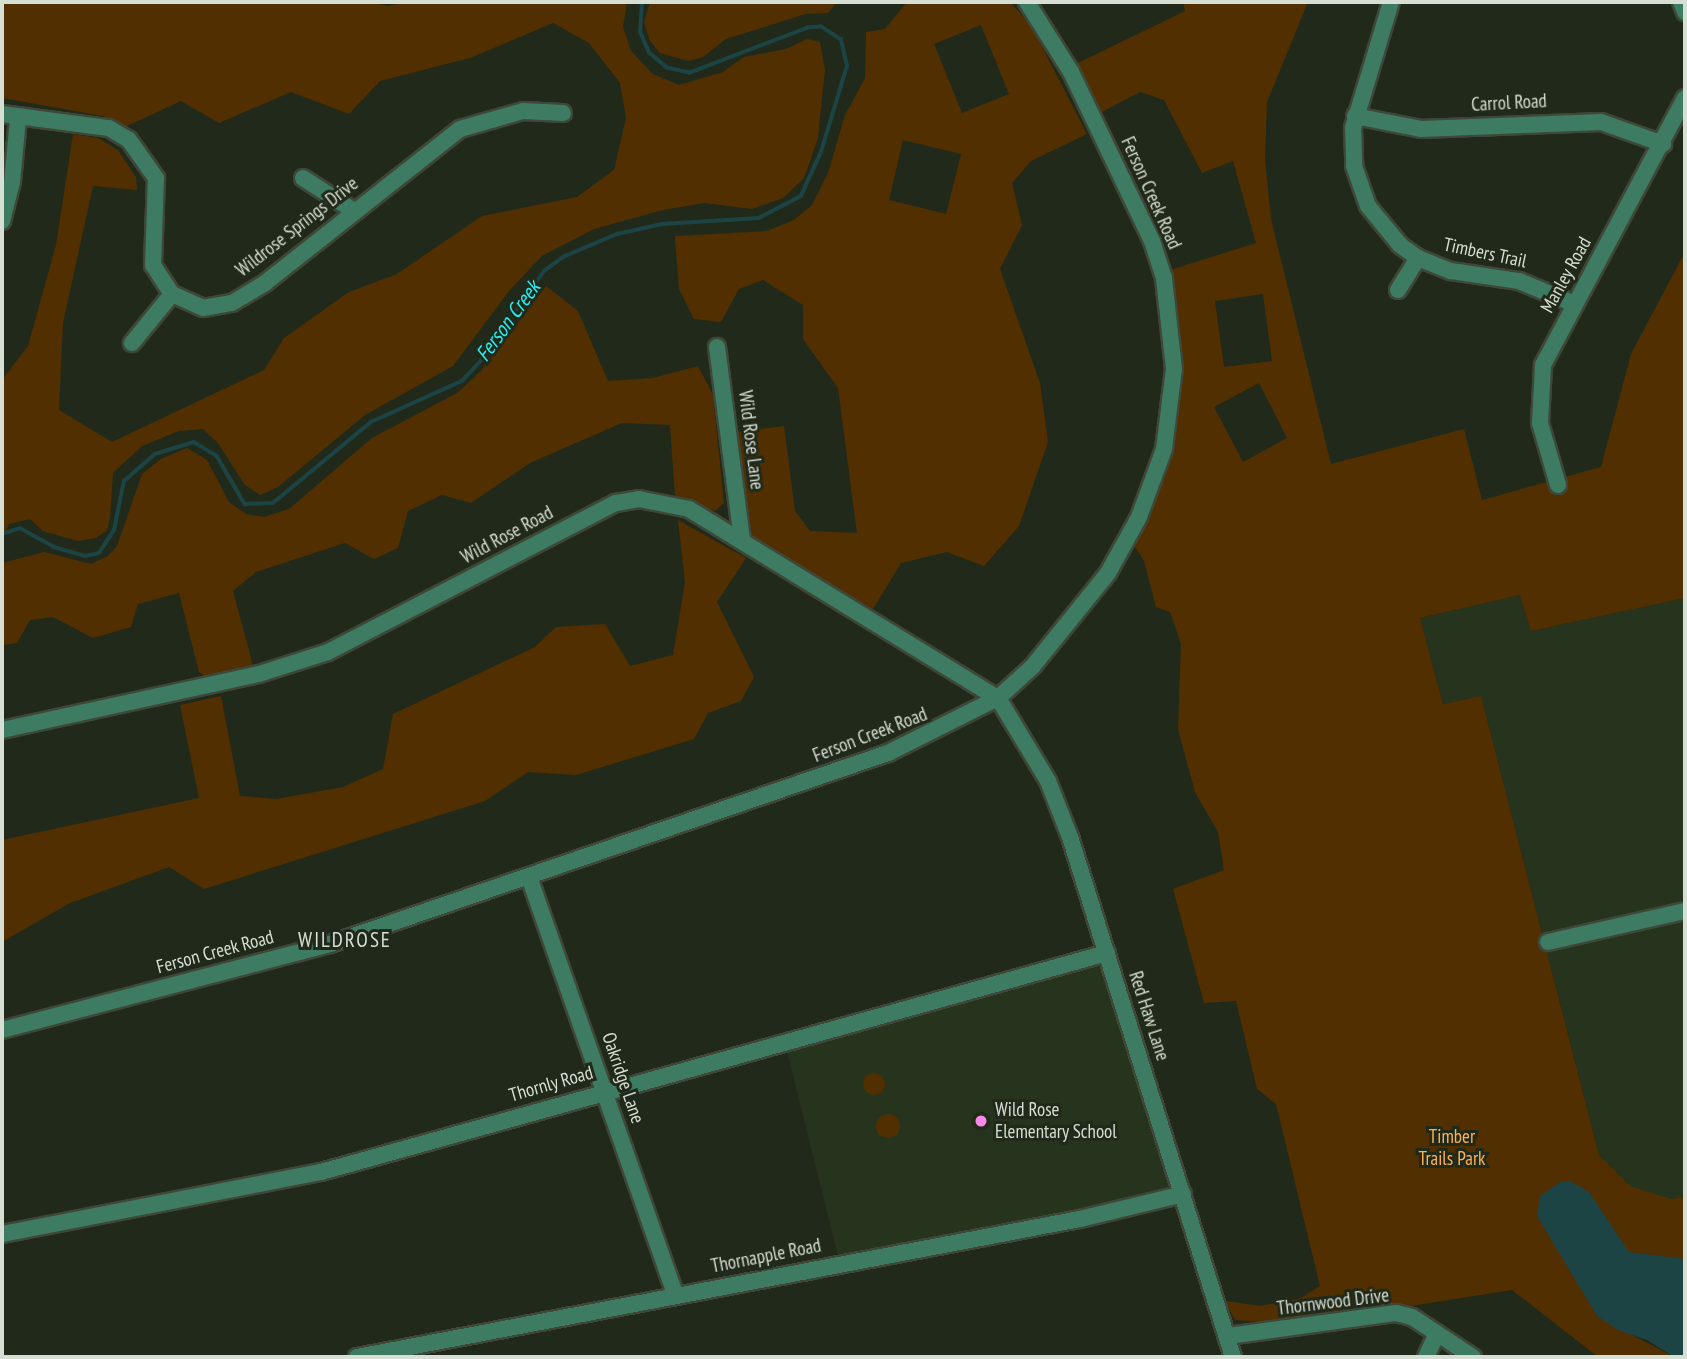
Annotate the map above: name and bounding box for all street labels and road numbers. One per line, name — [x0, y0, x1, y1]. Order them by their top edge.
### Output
street label: Carrol Road — [1471, 90, 1547, 116]
street label: Ferson Creek Road — [1116, 133, 1186, 253]
street label: Wildrose Springs Drive — [231, 172, 363, 282]
street label: Timbers Trail — [1441, 233, 1529, 273]
street label: Manley Road — [1536, 233, 1596, 317]
street label: Wild Rose Lane — [734, 389, 768, 491]
street label: Wild Rose Road — [457, 501, 557, 569]
street label: Ferson Creek Road — [809, 703, 931, 767]
street label: Ferson Creek Road — [154, 925, 276, 979]
street label: Red Haw Lane — [1124, 968, 1174, 1064]
street label: Oakridge Lane — [597, 1030, 649, 1126]
street label: Thornly Road — [506, 1061, 596, 1107]
street label: Thornapple Road — [709, 1234, 823, 1278]
street label: Thornwood Drive — [1276, 1284, 1390, 1320]

